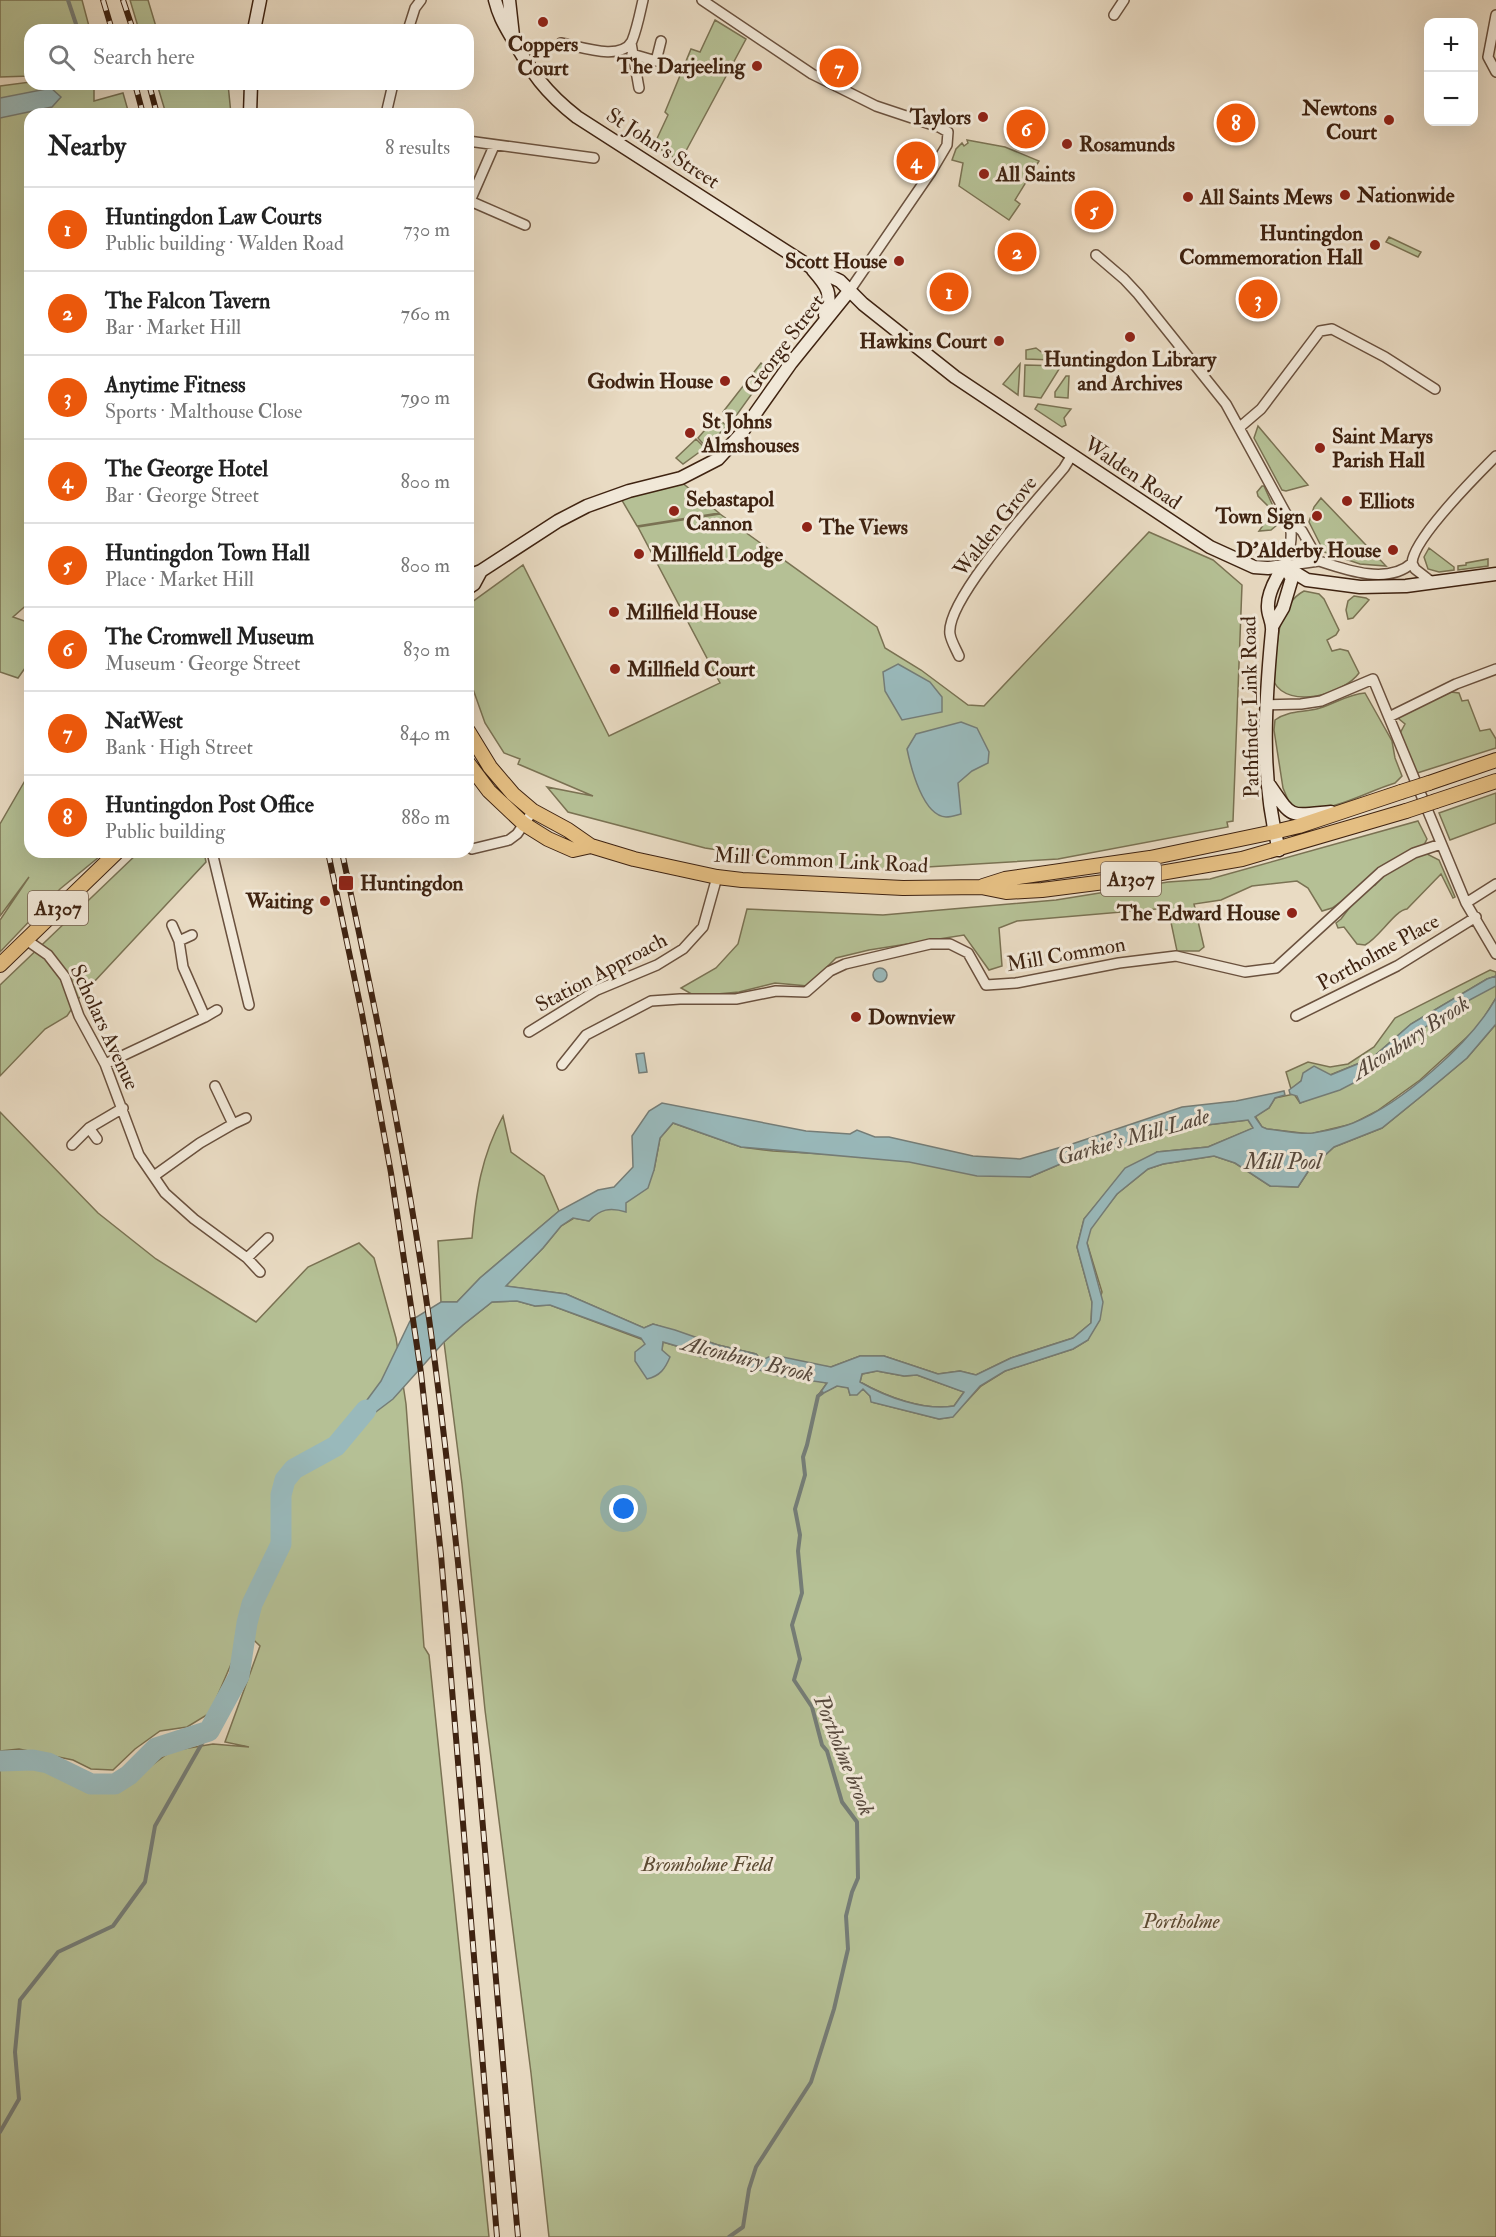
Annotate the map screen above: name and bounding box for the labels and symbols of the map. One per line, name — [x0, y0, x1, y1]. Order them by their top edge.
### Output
marker: Coppers Court — [536, 15, 550, 29]
place label: Coppers Court — [508, 31, 578, 82]
pin: 7 — [820, 46, 858, 90]
place label: The Darjeeling — [616, 53, 746, 80]
marker: The Darjeeling — [750, 59, 764, 73]
place label: Newtons Court — [1301, 95, 1377, 146]
pin: 8 — [1216, 100, 1256, 146]
street label: St John's Street — [601, 102, 725, 195]
place label: Taylors — [909, 104, 971, 131]
pin: 6 — [1006, 106, 1046, 152]
marker: Taylors — [976, 110, 990, 124]
marker: Newtons Court — [1382, 113, 1396, 127]
place label: Rosamunds — [1079, 131, 1175, 158]
marker: Rosamunds — [1060, 137, 1074, 151]
pin: 4 — [896, 138, 936, 184]
place label: All Saints — [995, 161, 1075, 188]
marker: All Saints — [977, 167, 991, 181]
place label: Nationwide — [1356, 182, 1455, 209]
place label: All Saints Mews — [1199, 184, 1332, 211]
pin: 5 — [1074, 188, 1114, 232]
marker: Nationwide — [1338, 188, 1352, 202]
marker: All Saints Mews — [1181, 190, 1195, 204]
place label: Huntingdon Commemoration Hall — [1179, 220, 1364, 271]
pin: 2 — [998, 230, 1036, 274]
marker: Huntingdon Commemoration Hall — [1368, 238, 1382, 252]
place label: Scott House — [785, 248, 887, 275]
marker: Scott House — [892, 254, 906, 268]
pin: 1 — [930, 270, 968, 314]
pin: 3 — [1238, 276, 1278, 322]
street label: George Street — [738, 289, 831, 400]
place label: Hawkins Court — [859, 328, 987, 355]
marker: Huntingdon Library and Archives — [1123, 330, 1137, 344]
marker: Hawkins Court — [992, 334, 1006, 348]
place label: Huntingdon Library and Archives — [1044, 346, 1217, 397]
place label: Godwin House — [587, 368, 713, 395]
marker: Godwin House — [718, 374, 732, 388]
place label: St Johns Almshouses — [701, 408, 799, 459]
place label: Saint Marys Parish Hall — [1332, 423, 1433, 474]
marker: St Johns Almshouses — [683, 426, 697, 440]
street label: Walden Road — [1078, 430, 1187, 516]
marker: Saint Marys Parish Hall — [1313, 441, 1327, 455]
street label: Walden Grove — [947, 470, 1043, 583]
place label: Sebastapol Cannon — [686, 486, 775, 537]
place label: Elliots — [1359, 488, 1414, 515]
marker: Elliots — [1340, 494, 1354, 508]
place label: Town Sign — [1215, 503, 1305, 530]
marker: Sebastapol Cannon — [667, 504, 681, 518]
marker: Town Sign — [1310, 509, 1324, 523]
place label: The Views — [818, 514, 908, 541]
marker: The Views — [800, 520, 814, 534]
place label: D'Alderby House — [1236, 537, 1381, 564]
place label: Millfield Lodge — [650, 541, 783, 568]
marker: D'Alderby House — [1386, 543, 1400, 557]
marker: Millfield Lodge — [632, 547, 646, 561]
place label: Millfield House — [625, 599, 757, 626]
marker: Millfield House — [607, 605, 621, 619]
street label: Pathfinder Link Road — [1235, 615, 1266, 798]
place label: Millfield Court — [626, 656, 755, 683]
marker: Millfield Court — [608, 662, 622, 676]
street label: Mill Common Link Road — [713, 841, 929, 880]
road number: A1307 — [1101, 862, 1161, 896]
place label: Huntingdon — [360, 870, 464, 897]
marker: Huntingdon — [337, 874, 355, 892]
place label: Waiting — [245, 888, 314, 915]
road number: A1307 — [28, 891, 88, 925]
marker: Waiting — [318, 894, 332, 908]
place label: The Edward House — [1116, 900, 1280, 927]
marker: The Edward House — [1285, 906, 1299, 920]
street label: Portholme Place — [1312, 908, 1444, 997]
street label: Station Approach — [531, 926, 672, 1018]
street label: Mill Common — [1005, 931, 1128, 978]
street label: Scholars Avenue — [64, 960, 145, 1094]
water label: Alconbury Brook — [1345, 989, 1475, 1087]
place label: Downview — [868, 1004, 956, 1031]
marker: Downview — [849, 1010, 863, 1024]
water label: Garkie's Mill Lade — [1054, 1102, 1213, 1172]
water label: Mill Pool — [1243, 1148, 1323, 1176]
water label: Alconbury Brook — [677, 1329, 817, 1389]
your location — [609, 1494, 638, 1523]
water label: Portholme brook — [807, 1690, 881, 1820]
park label: Bromholme Field — [641, 1851, 774, 1878]
park label: Portholme — [1141, 1908, 1221, 1935]

